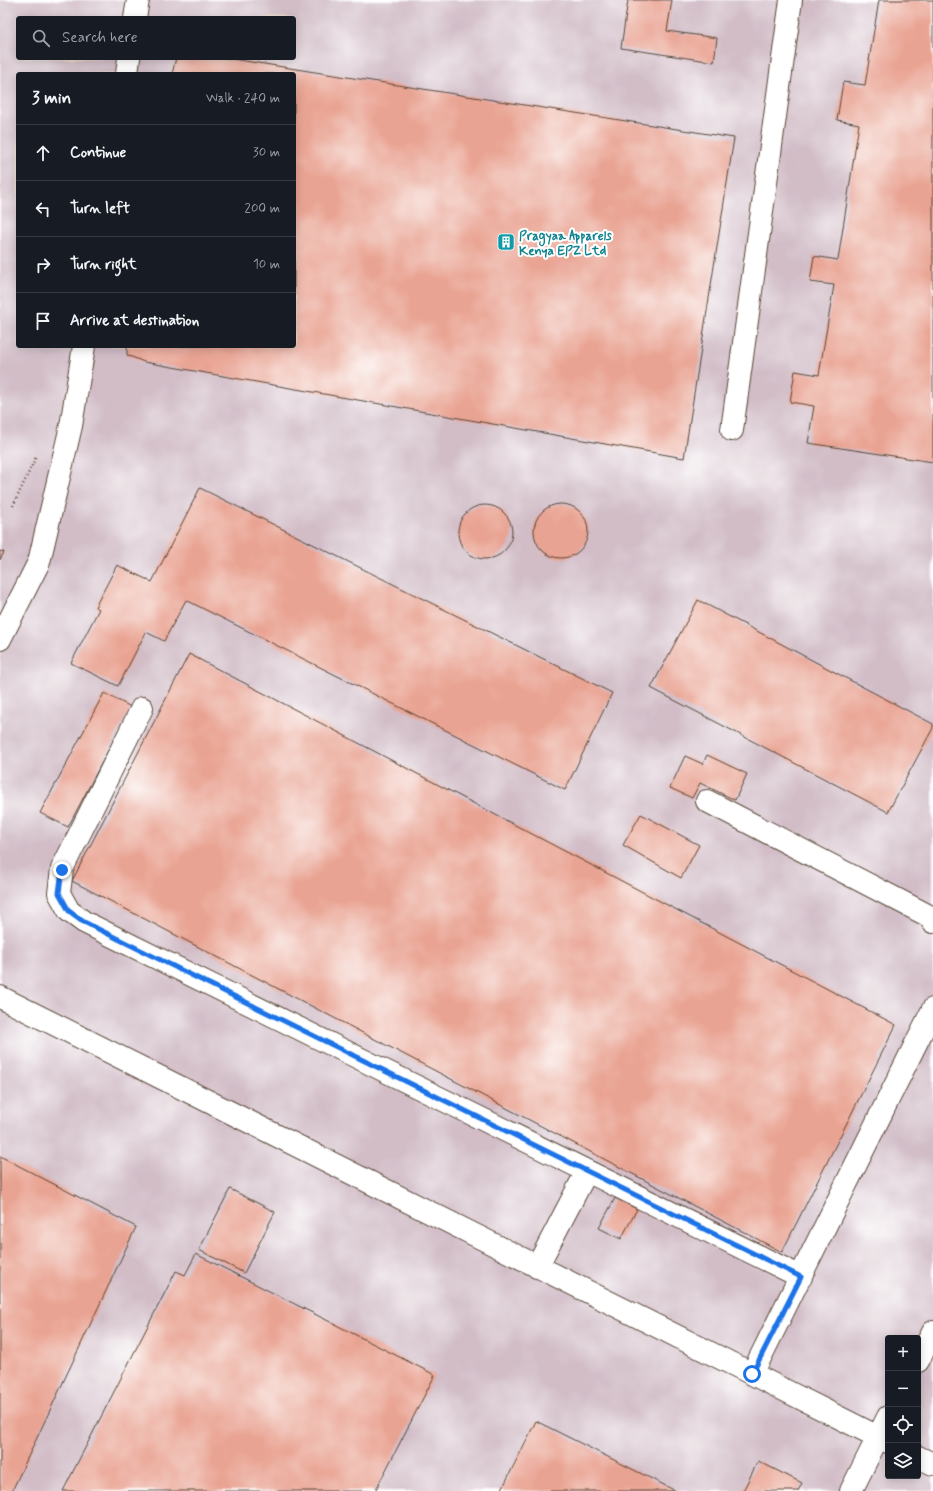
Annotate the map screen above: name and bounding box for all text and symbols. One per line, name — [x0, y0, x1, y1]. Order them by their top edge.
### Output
search box — [16, 16, 296, 60]
icon: search — [30, 27, 52, 49]
text: Search here — [62, 28, 138, 48]
text: 3 min — [32, 87, 71, 109]
text: Walk · 240 m — [206, 90, 280, 107]
icon: ahead — [32, 142, 54, 164]
text: Continue — [70, 143, 126, 163]
text: 30 m — [253, 144, 280, 161]
icon: left — [32, 198, 54, 220]
text: Turn left — [70, 199, 130, 219]
text: 200 m — [245, 200, 280, 217]
place label: Pragyaa Apparels Kenya EPZ Ltd — [519, 228, 612, 260]
building icon: Pragyaa Apparels Kenya EPZ Ltd — [496, 232, 516, 252]
icon: right — [32, 254, 54, 276]
text: Turn right — [70, 255, 137, 275]
text: 10 m — [253, 256, 280, 273]
icon: arrive — [32, 310, 54, 332]
text: Arrive at destination — [70, 311, 199, 331]
route end — [53, 861, 71, 879]
map controls — [885, 1335, 921, 1479]
button: + — [885, 1335, 921, 1371]
route start — [743, 1365, 761, 1383]
button: − — [885, 1371, 921, 1407]
button: locate — [885, 1407, 921, 1443]
button: layers — [885, 1443, 921, 1479]

